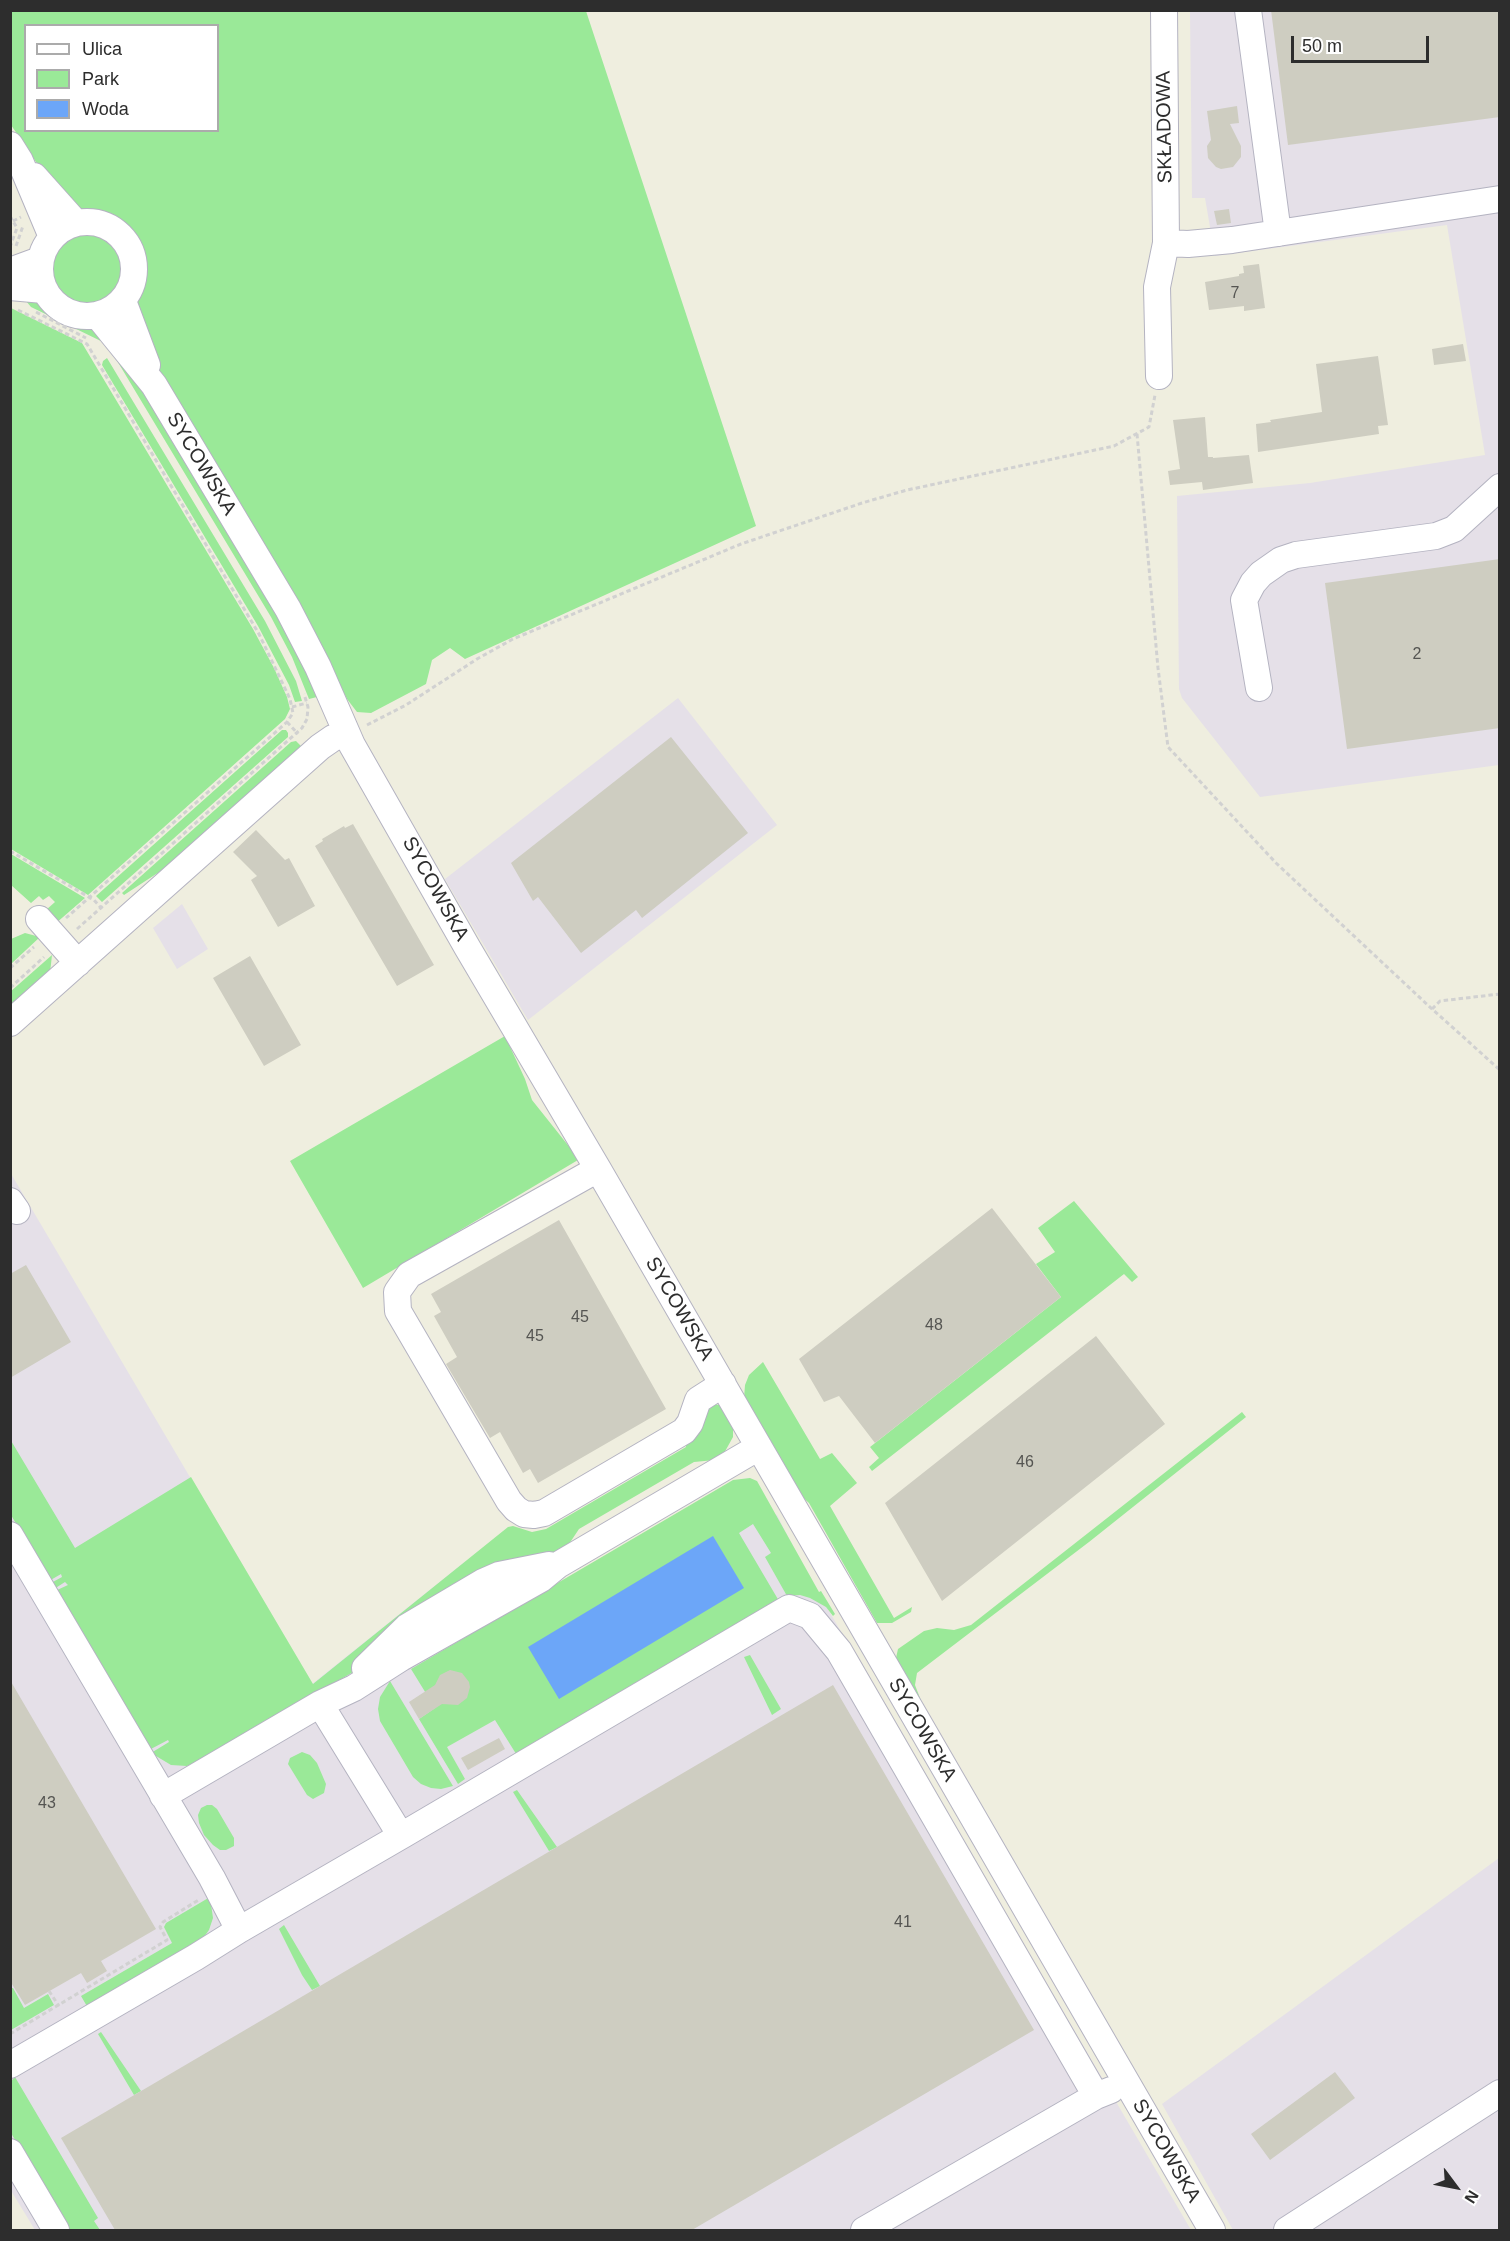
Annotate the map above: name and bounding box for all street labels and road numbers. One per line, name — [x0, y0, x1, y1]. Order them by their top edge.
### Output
street label: SKŁADOWA — [1152, 70, 1178, 184]
street label: SYCOWSKA — [161, 408, 241, 520]
street label: SYCOWSKA — [396, 833, 474, 945]
street label: SYCOWSKA — [640, 1253, 718, 1365]
street label: SYCOWSKA — [883, 1674, 961, 1786]
street label: SYCOWSKA — [1127, 2095, 1205, 2207]

